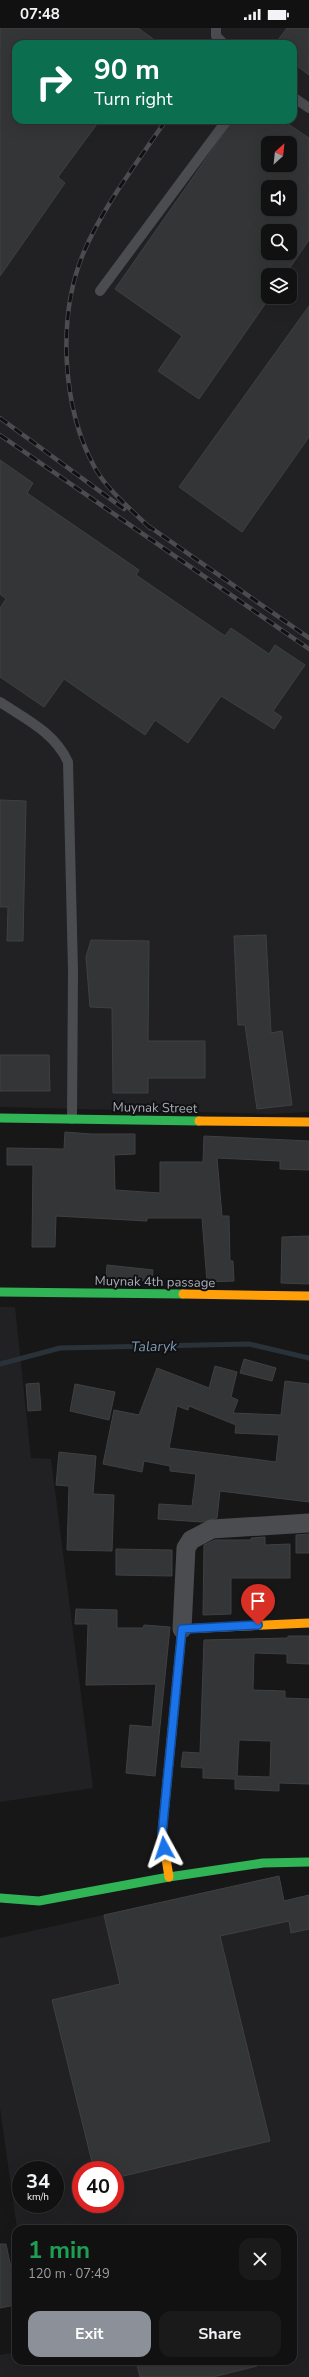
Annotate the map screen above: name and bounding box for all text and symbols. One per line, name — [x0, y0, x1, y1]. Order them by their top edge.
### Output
text: 07:48 — [20, 4, 60, 24]
text: 90 m — [94, 51, 160, 89]
icon: right — [28, 56, 80, 108]
text: Turn right — [94, 87, 173, 111]
north arrow — [261, 136, 297, 172]
map controls — [261, 136, 297, 304]
button: sound — [261, 180, 297, 216]
button: search — [261, 224, 297, 260]
button: layers — [261, 268, 297, 304]
street label: Muynak Street — [112, 1098, 198, 1118]
street label: Muynak 4th passage — [94, 1272, 216, 1292]
water label: Talaryk — [131, 1337, 178, 1356]
pin — [241, 1584, 275, 1625]
icon: arrive — [247, 1590, 269, 1612]
position arrow — [143, 1827, 185, 1869]
speed limit sign: 40 — [72, 2161, 124, 2213]
text: 34 — [26, 2168, 50, 2195]
text: km/h — [27, 2190, 49, 2204]
text: 1 min — [28, 2234, 90, 2266]
button: close — [239, 2238, 281, 2280]
text: 120 m · 07:49 — [28, 2265, 110, 2283]
button: Exit — [28, 2311, 151, 2357]
button: Share — [159, 2311, 281, 2357]

